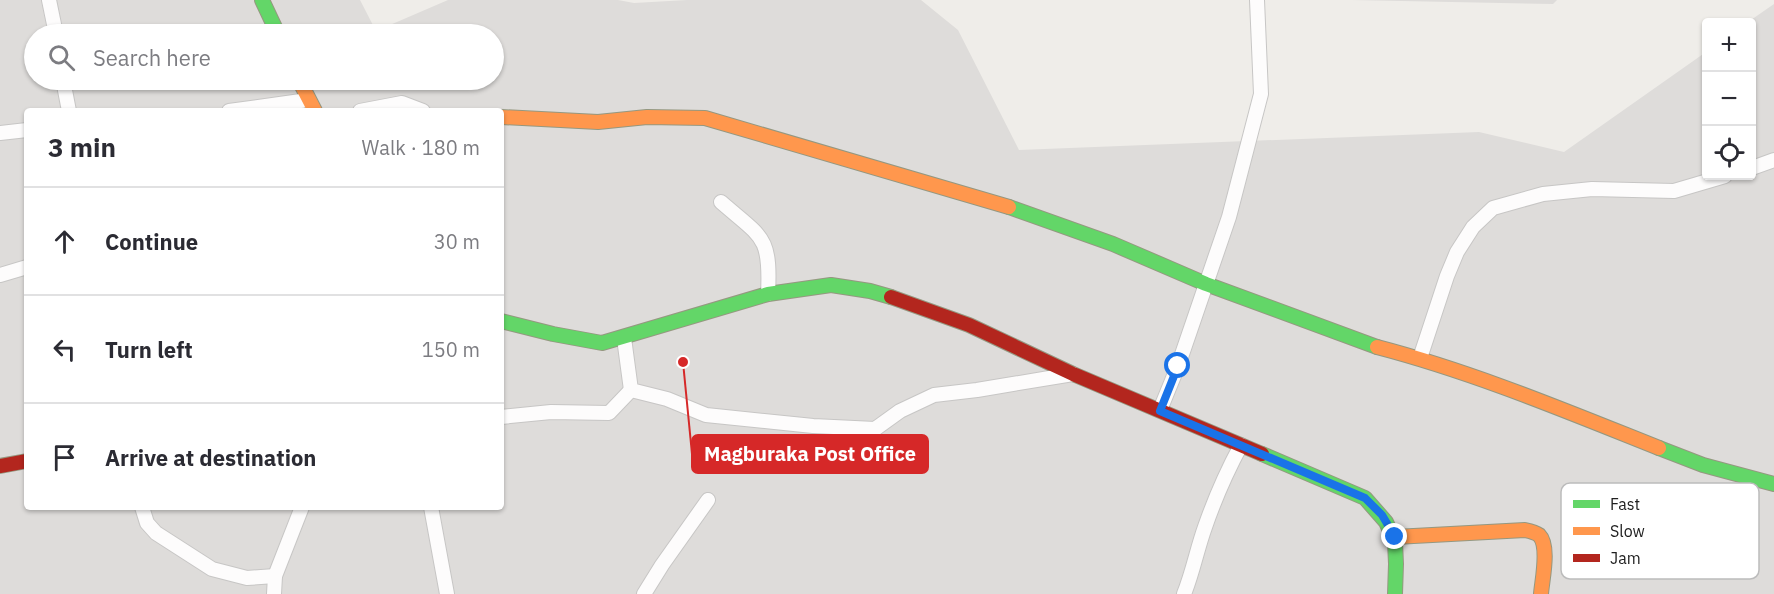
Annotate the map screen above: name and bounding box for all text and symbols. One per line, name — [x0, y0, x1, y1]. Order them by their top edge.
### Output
map controls — [1702, 18, 1756, 180]
button: + — [1702, 18, 1756, 72]
search box — [24, 24, 504, 90]
icon: search — [45, 41, 78, 74]
text: Search here — [93, 43, 211, 72]
button: − — [1702, 72, 1756, 126]
button: locate — [1702, 126, 1756, 180]
text: 3 min — [48, 130, 116, 164]
text: Walk · 180 m — [362, 134, 480, 161]
icon: ahead — [48, 225, 81, 258]
text: Continue — [105, 227, 198, 256]
text: 30 m — [434, 228, 480, 255]
icon: left — [48, 333, 81, 366]
text: Turn left — [105, 335, 193, 364]
text: 150 m — [422, 336, 480, 363]
route start — [1164, 352, 1190, 378]
callout: Magburaka Post Office — [692, 435, 928, 473]
text: Magburaka Post Office — [704, 440, 916, 467]
icon: arrive — [48, 441, 81, 474]
text: Arrive at destination — [105, 443, 316, 472]
legend — [1561, 483, 1759, 579]
text: Fast — [1610, 494, 1640, 514]
text: Slow — [1610, 521, 1645, 541]
route end — [1381, 523, 1407, 549]
text: Jam — [1610, 548, 1641, 568]

